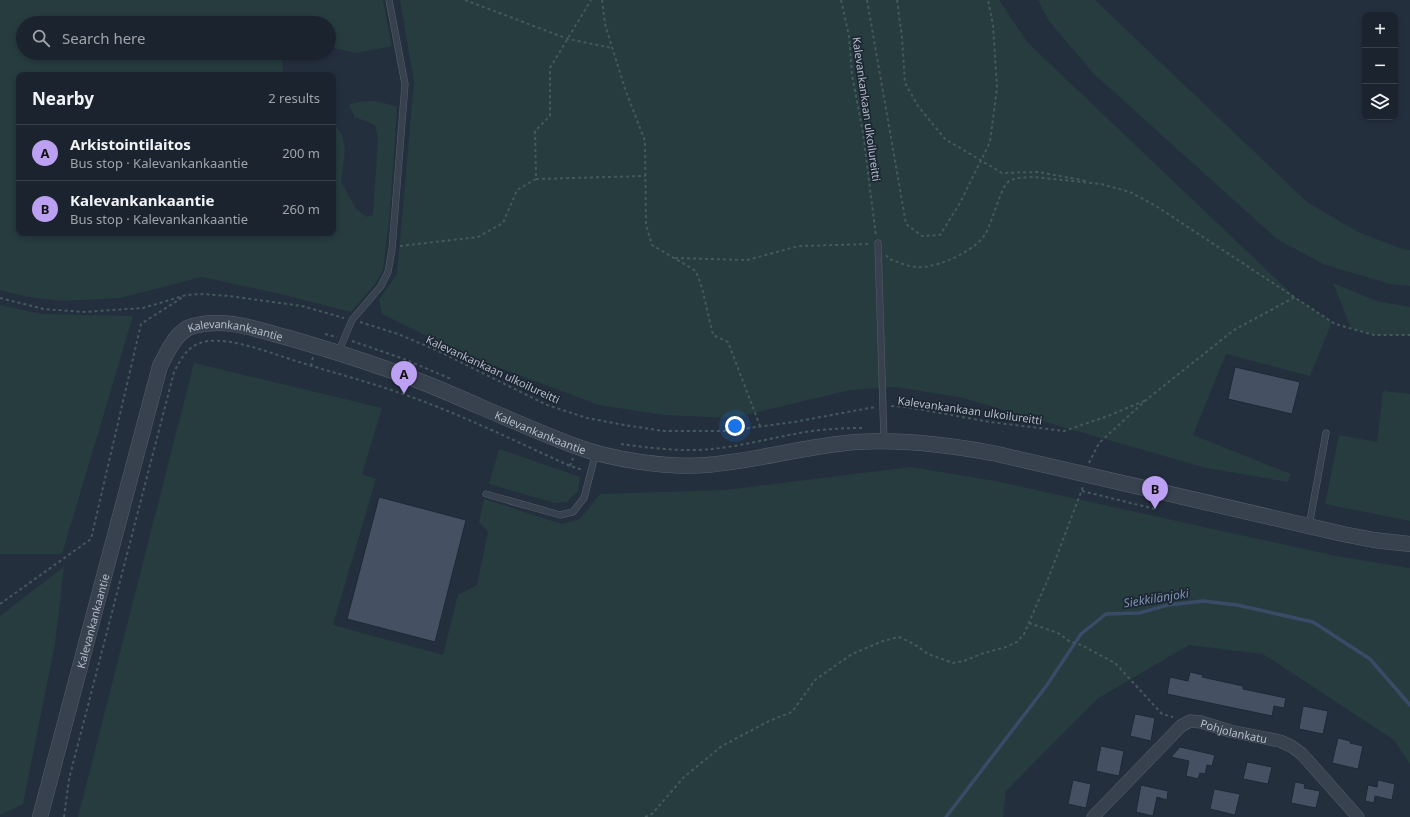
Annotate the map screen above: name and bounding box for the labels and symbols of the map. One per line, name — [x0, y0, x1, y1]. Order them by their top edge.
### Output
street label: Kalevankankaan ulkoilureitti — [849, 36, 885, 182]
street label: Kalevankankaantie — [185, 315, 285, 344]
street label: Kalevankankaan ulkoilureitti — [424, 331, 562, 407]
pin: A — [391, 361, 417, 394]
street label: Kalevankankaan ulkoilureitti — [897, 392, 1043, 428]
street label: Kalevankankaantie — [493, 407, 588, 457]
your location — [725, 416, 745, 436]
pin: B — [1142, 476, 1168, 509]
street label: Kalevankankaantie — [72, 572, 112, 670]
water label: Siekkilänjoki — [1122, 584, 1191, 612]
street label: Pohjolankatu — [1199, 715, 1269, 746]

